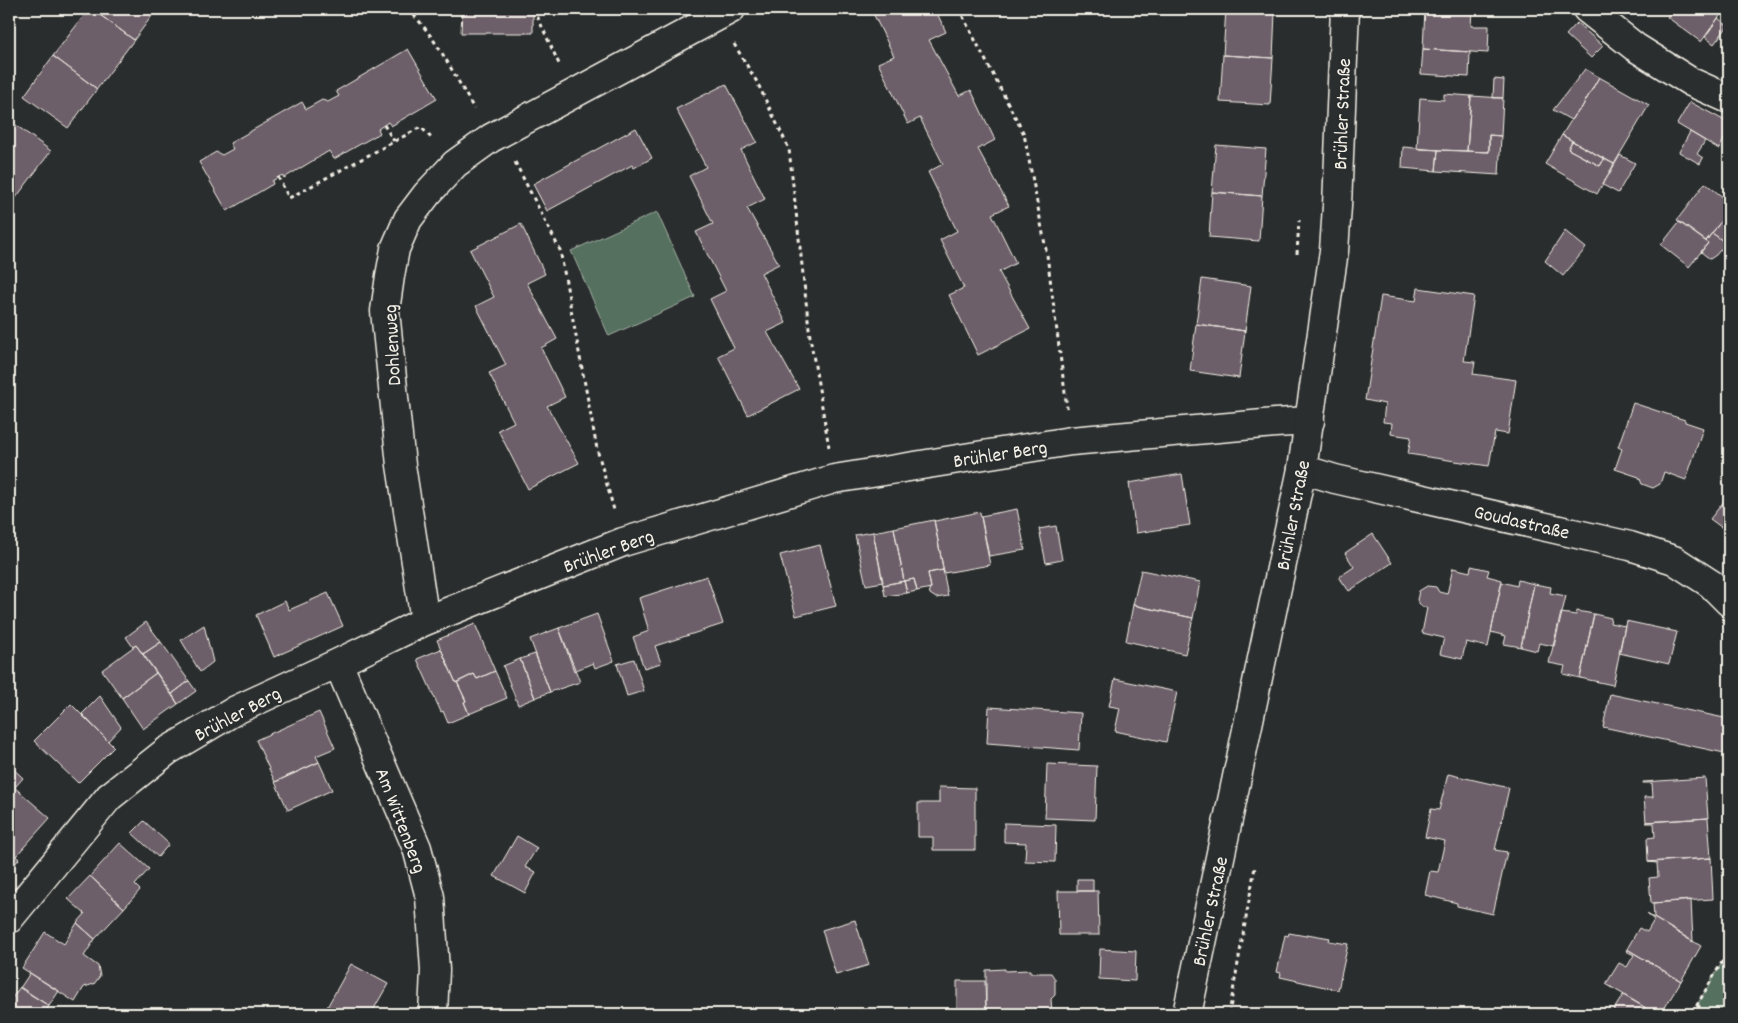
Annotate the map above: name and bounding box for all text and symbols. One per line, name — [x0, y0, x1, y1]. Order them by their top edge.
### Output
street label: Brühler Straße — [1328, 58, 1360, 170]
street label: Dohlenweg — [378, 303, 410, 386]
street label: Brühler Berg — [952, 435, 1049, 477]
street label: Brühler Straße — [1271, 458, 1319, 573]
street label: Goudastraße — [1471, 499, 1572, 549]
street label: Brühler Berg — [560, 523, 658, 582]
street label: Brühler Berg — [190, 681, 287, 750]
street label: Am Wittenberg — [366, 764, 432, 878]
street label: Brühler Straße — [1187, 854, 1237, 969]

